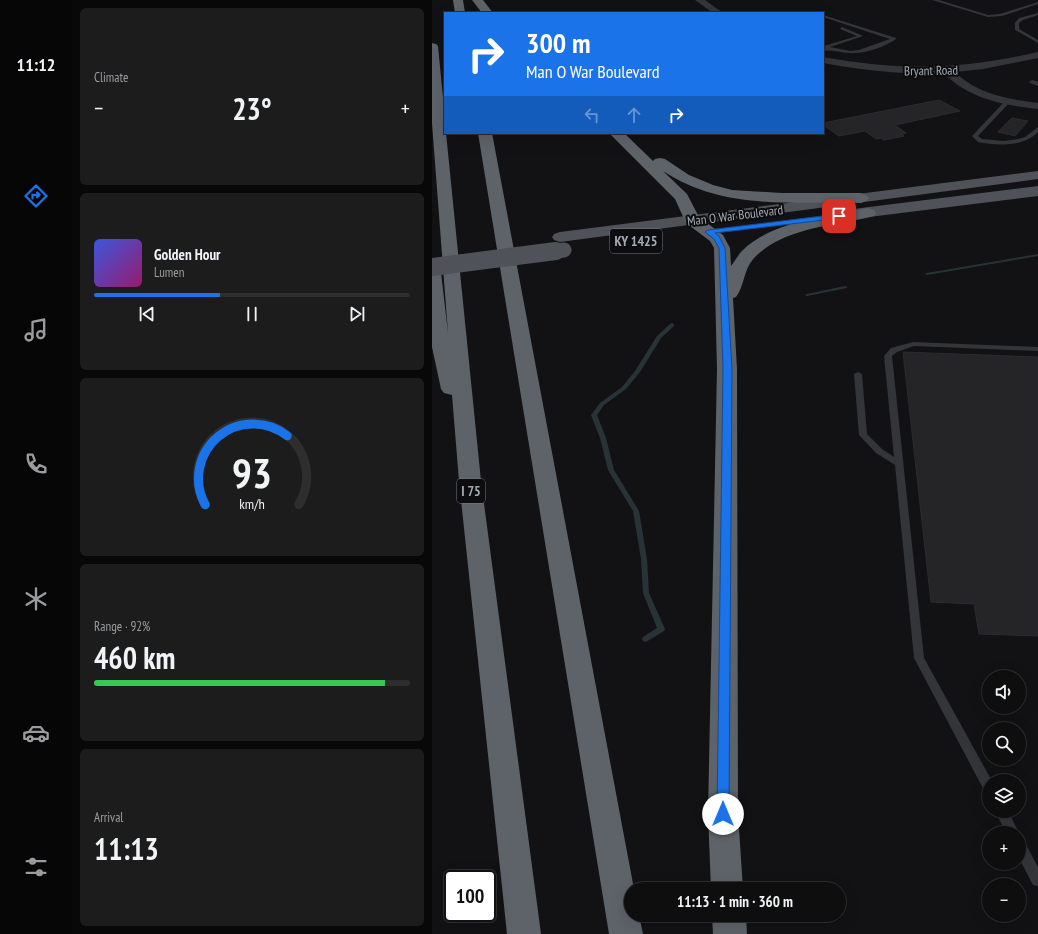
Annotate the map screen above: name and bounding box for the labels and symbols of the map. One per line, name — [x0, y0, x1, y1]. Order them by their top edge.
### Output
street label: Bryant Road — [904, 62, 958, 79]
pin — [822, 199, 856, 233]
street label: Man O War Boulevard — [686, 201, 784, 230]
road number: KY 1425 — [610, 229, 662, 253]
road number: I 75 — [457, 479, 485, 503]
position arrow — [702, 793, 744, 835]
speed limit sign: 100 — [444, 870, 496, 922]

